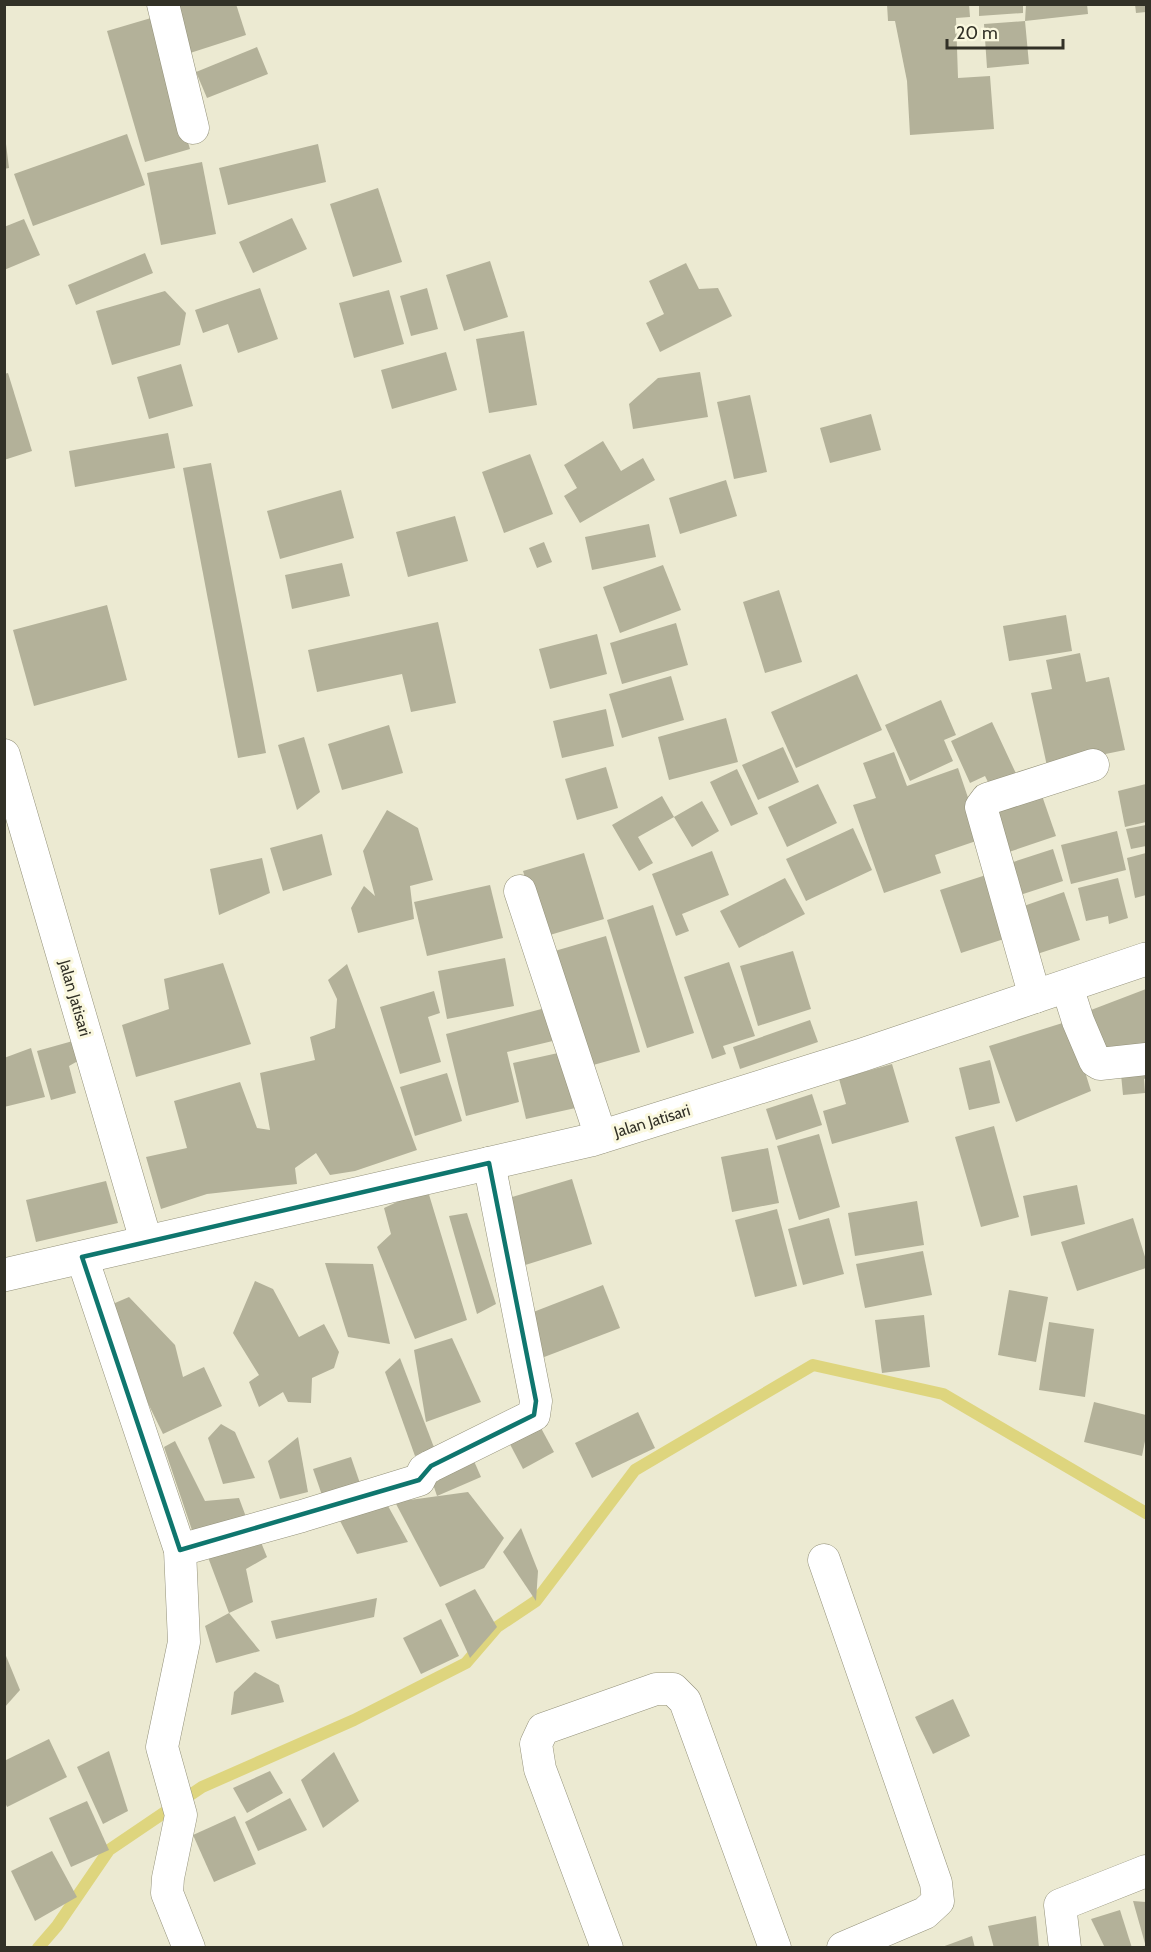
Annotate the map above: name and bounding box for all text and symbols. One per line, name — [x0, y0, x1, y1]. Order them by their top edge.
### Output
scale bar — [947, 12, 1062, 50]
text: 20 m — [956, 22, 998, 44]
street label: Jalan Jatisari — [55, 957, 95, 1038]
street label: Jalan Jatisari — [611, 1100, 692, 1142]

